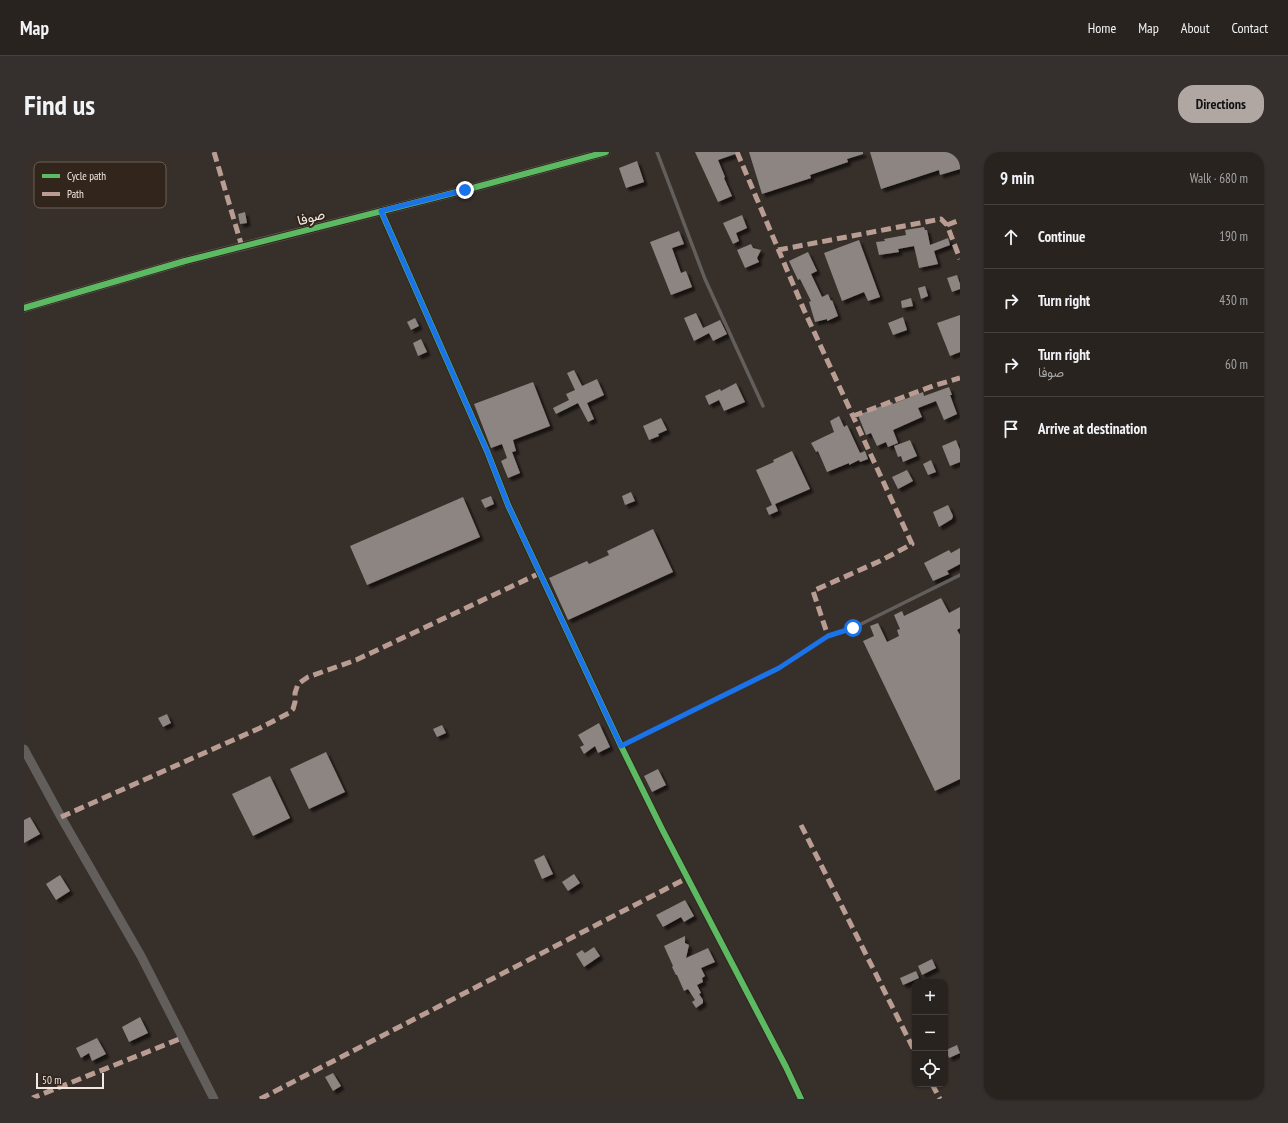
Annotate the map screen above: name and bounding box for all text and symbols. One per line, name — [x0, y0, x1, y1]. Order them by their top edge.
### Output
text: Map — [20, 16, 49, 40]
text: Home — [1088, 19, 1116, 37]
text: Map — [1138, 19, 1159, 37]
text: About — [1181, 19, 1210, 37]
text: Contact — [1232, 19, 1268, 37]
button: Directions — [1178, 85, 1264, 123]
text: Find us — [24, 86, 95, 123]
legend — [34, 162, 166, 208]
text: 9 min — [1000, 167, 1034, 189]
text: Cycle path — [67, 169, 106, 183]
text: Walk · 680 m — [1190, 170, 1248, 187]
route end — [456, 181, 474, 199]
text: Path — [67, 187, 84, 201]
street label: صوفا — [295, 205, 327, 229]
icon: ahead — [1000, 226, 1022, 248]
text: Continue — [1038, 227, 1085, 246]
text: 190 m — [1219, 228, 1248, 245]
icon: right — [1000, 290, 1022, 312]
text: Turn right — [1038, 291, 1090, 310]
text: 430 m — [1219, 292, 1248, 309]
text: Turn right — [1038, 345, 1090, 364]
icon: right — [1000, 354, 1022, 376]
text: 60 m — [1225, 356, 1248, 373]
text: صوفا — [1038, 364, 1064, 381]
icon: arrive — [1000, 418, 1022, 440]
text: Arrive at destination — [1038, 419, 1147, 438]
route start — [844, 619, 862, 637]
map controls — [912, 979, 948, 1087]
button: + — [912, 979, 948, 1015]
button: − — [912, 1015, 948, 1051]
button: locate — [912, 1051, 948, 1087]
scale bar — [36, 1071, 104, 1090]
text: 50 m — [42, 1073, 61, 1087]

